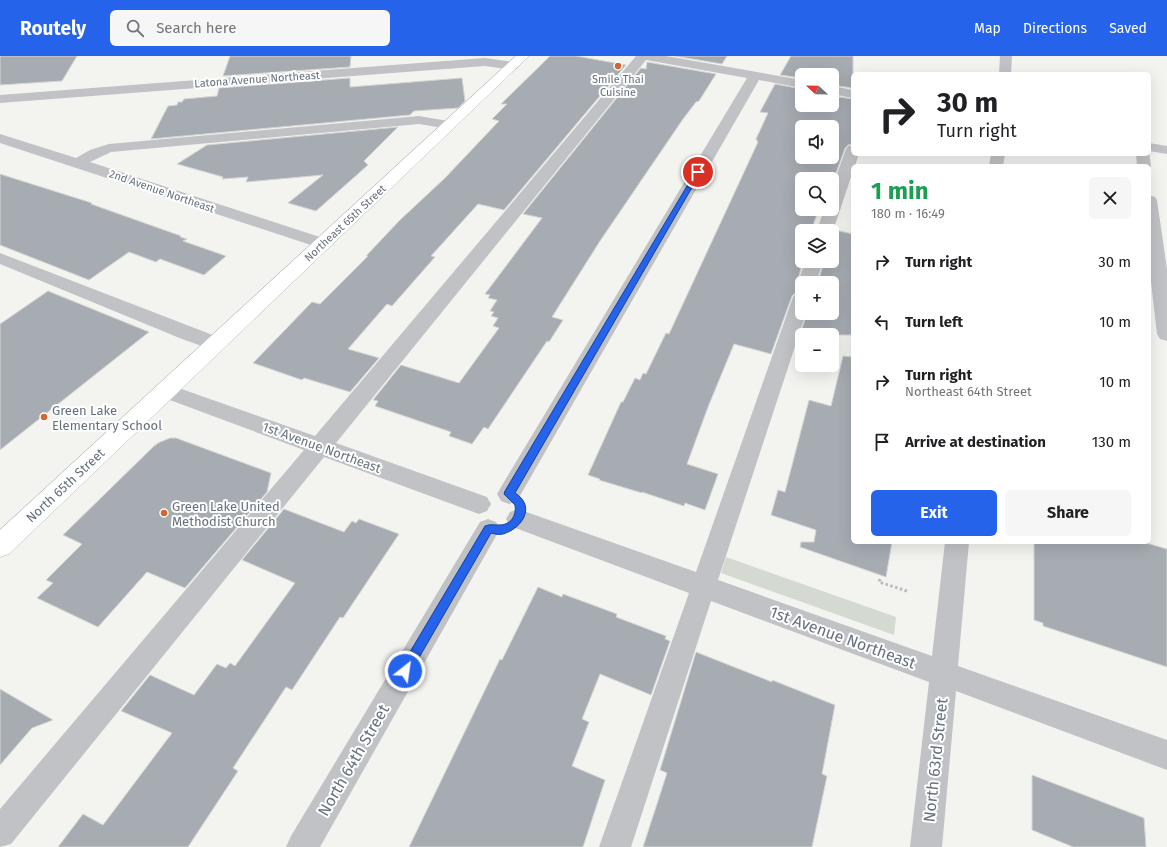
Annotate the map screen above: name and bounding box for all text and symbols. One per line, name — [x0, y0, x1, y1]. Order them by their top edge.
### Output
search box — [110, 10, 390, 46]
text: Routely — [20, 17, 86, 40]
icon: search — [124, 17, 146, 39]
text: Search here — [156, 19, 236, 37]
text: Map — [974, 20, 1001, 37]
text: Directions — [1023, 20, 1087, 37]
text: Saved — [1109, 20, 1147, 37]
marker: Smile Thai Cuisine — [613, 61, 623, 71]
north arrow — [795, 68, 839, 112]
map controls — [795, 68, 839, 372]
street label: Latona Avenue Northeast — [194, 69, 320, 90]
place label: Smile Thai Cuisine — [592, 73, 644, 99]
text: 30 m — [937, 86, 998, 119]
icon: right — [871, 88, 923, 140]
button: sound — [795, 120, 839, 164]
text: Turn right — [937, 120, 1017, 142]
pin — [681, 155, 715, 189]
icon: arrive — [687, 161, 709, 183]
street label: 2nd Avenue Northeast — [108, 167, 216, 216]
button: search — [795, 172, 839, 216]
text: 1 min — [871, 177, 929, 205]
button: close — [1089, 177, 1131, 219]
street label: Northeast 65th Street — [302, 182, 389, 265]
text: 180 m · 16:49 — [871, 206, 945, 221]
button: layers — [795, 224, 839, 268]
icon: right — [871, 251, 893, 273]
text: Turn right — [905, 253, 972, 271]
text: 30 m — [1098, 253, 1131, 271]
button: + — [795, 276, 839, 320]
icon: left — [871, 311, 893, 333]
text: Turn left — [905, 313, 963, 331]
text: 10 m — [1099, 313, 1131, 331]
button: − — [795, 328, 839, 372]
text: Turn right — [905, 366, 972, 384]
icon: right — [871, 371, 893, 393]
text: 10 m — [1099, 373, 1131, 391]
text: Northeast 64th Street — [905, 384, 1032, 399]
place label: Green Lake Elementary School — [52, 403, 162, 433]
marker: Green Lake Elementary School — [39, 412, 49, 422]
street label: 1st Avenue Northeast — [261, 419, 383, 476]
icon: arrive — [871, 431, 893, 453]
text: Arrive at destination — [905, 433, 1046, 451]
text: 130 m — [1092, 433, 1131, 451]
street label: North 65th Street — [23, 445, 108, 525]
button: Exit — [871, 490, 997, 536]
button: Share — [1005, 490, 1131, 536]
place label: Green Lake United Methodist Church — [172, 499, 280, 529]
marker: Green Lake United Methodist Church — [159, 508, 169, 518]
street label: 1st Avenue Northeast — [767, 602, 919, 673]
position arrow — [384, 650, 426, 692]
street label: North 63rd Street — [920, 697, 952, 823]
street label: North 64th Street — [314, 701, 393, 819]

